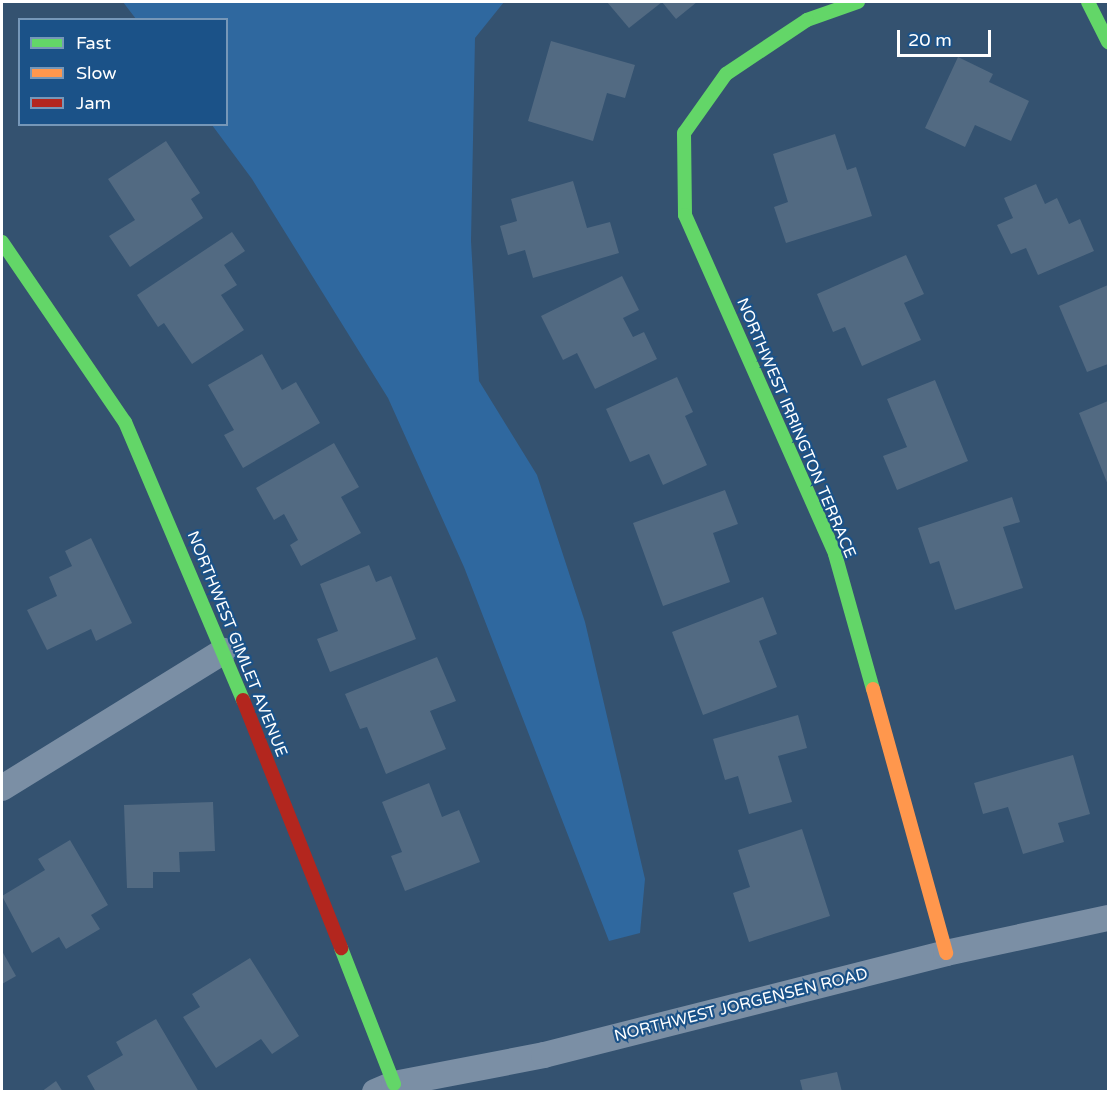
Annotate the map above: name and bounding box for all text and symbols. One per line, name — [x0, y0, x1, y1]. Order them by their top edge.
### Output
legend — [18, 18, 228, 126]
scale bar — [900, 18, 994, 56]
text: 20 m — [908, 29, 952, 51]
text: Fast — [76, 32, 111, 54]
text: Slow — [76, 62, 117, 84]
text: Jam — [76, 92, 111, 114]
street label: NORTHWEST IRRINGTON TERRACE — [732, 295, 860, 561]
street label: NORTHWEST GIMLET AVENUE — [183, 528, 291, 760]
street label: NORTHWEST JORGENSEN ROAD — [612, 964, 870, 1046]

